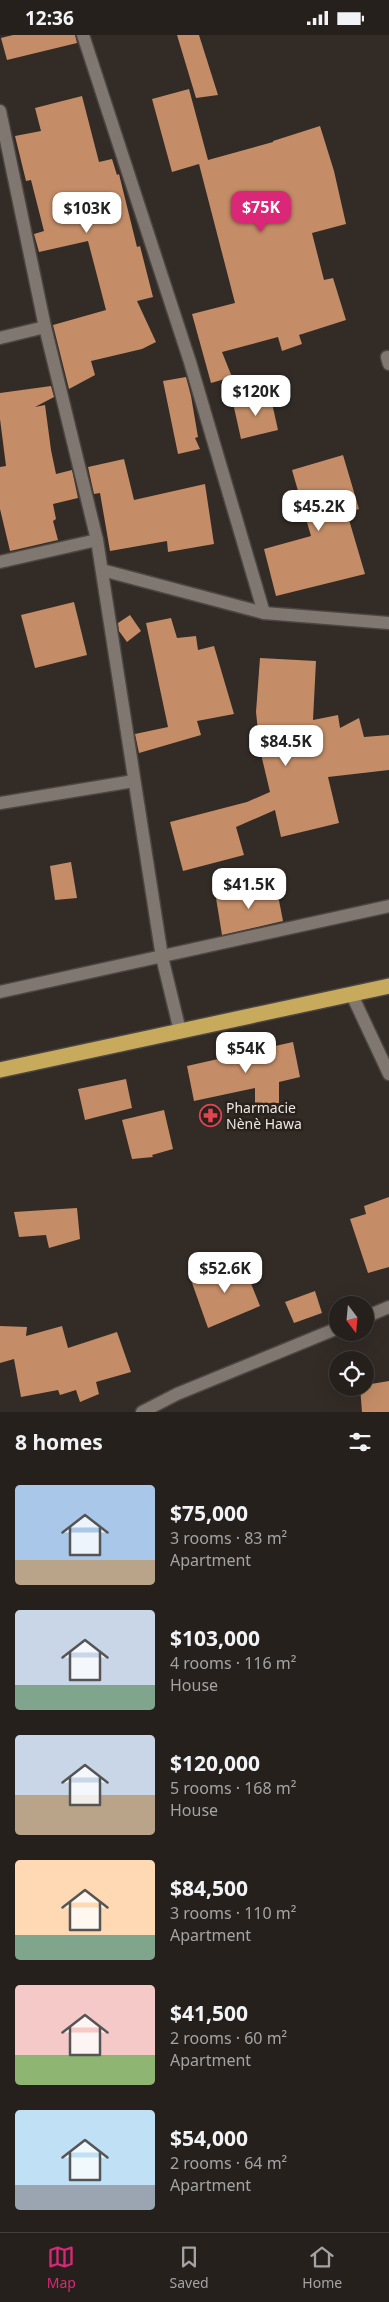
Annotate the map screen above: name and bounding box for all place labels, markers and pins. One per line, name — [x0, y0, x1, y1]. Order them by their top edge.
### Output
pin: $103K — [52, 191, 122, 234]
pin: $75K — [231, 191, 291, 233]
pin: $120K — [221, 375, 291, 417]
pin: $45.2K — [278, 489, 360, 532]
pin: $84.5K — [245, 725, 327, 767]
pin: $41.5K — [208, 867, 290, 910]
pin: $54K — [216, 1031, 276, 1074]
place label: Pharmacie Nènè Hawa — [226, 1098, 302, 1133]
pharmacy icon: Pharmacie Nènè Hawa — [198, 1103, 222, 1127]
pin: $52.6K — [184, 1251, 266, 1294]

